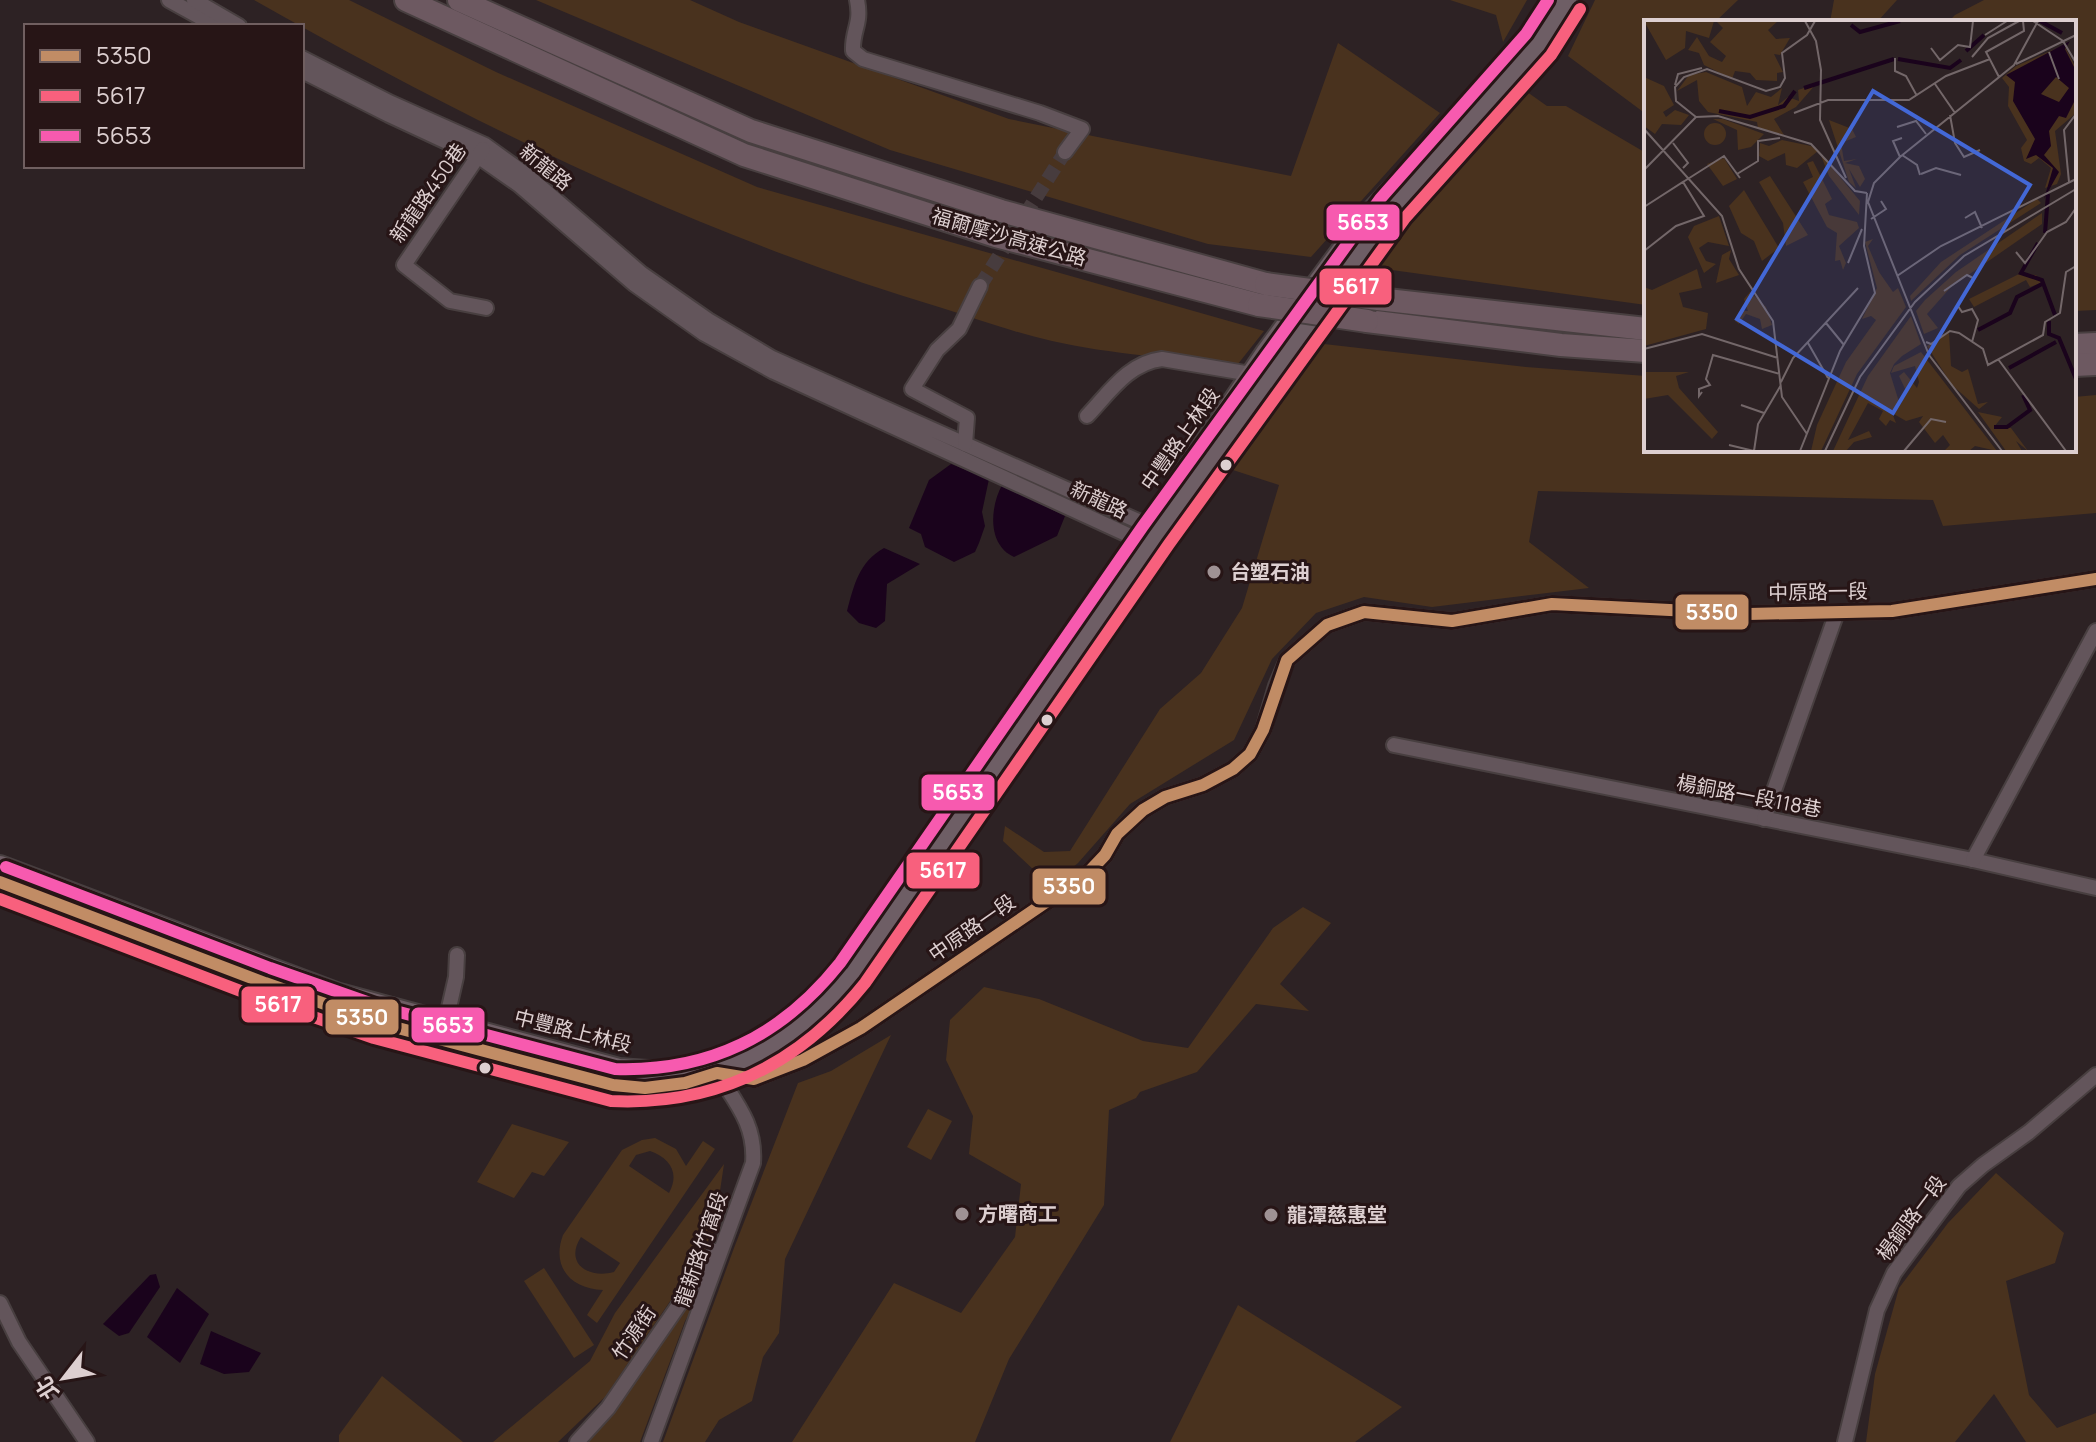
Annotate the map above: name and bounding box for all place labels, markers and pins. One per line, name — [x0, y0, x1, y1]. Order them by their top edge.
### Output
unlabelled marker — [1218, 457, 1234, 473]
place label: 台塑石油 — [1230, 558, 1310, 585]
marker: 台塑石油 — [1205, 563, 1223, 581]
unlabelled marker — [1039, 712, 1055, 728]
unlabelled marker — [477, 1060, 493, 1076]
place label: 方曙商工 — [978, 1200, 1058, 1227]
place label: 龍潭慈惠堂 — [1287, 1201, 1387, 1228]
marker: 方曙商工 — [953, 1205, 971, 1223]
marker: 龍潭慈惠堂 — [1262, 1206, 1280, 1224]

